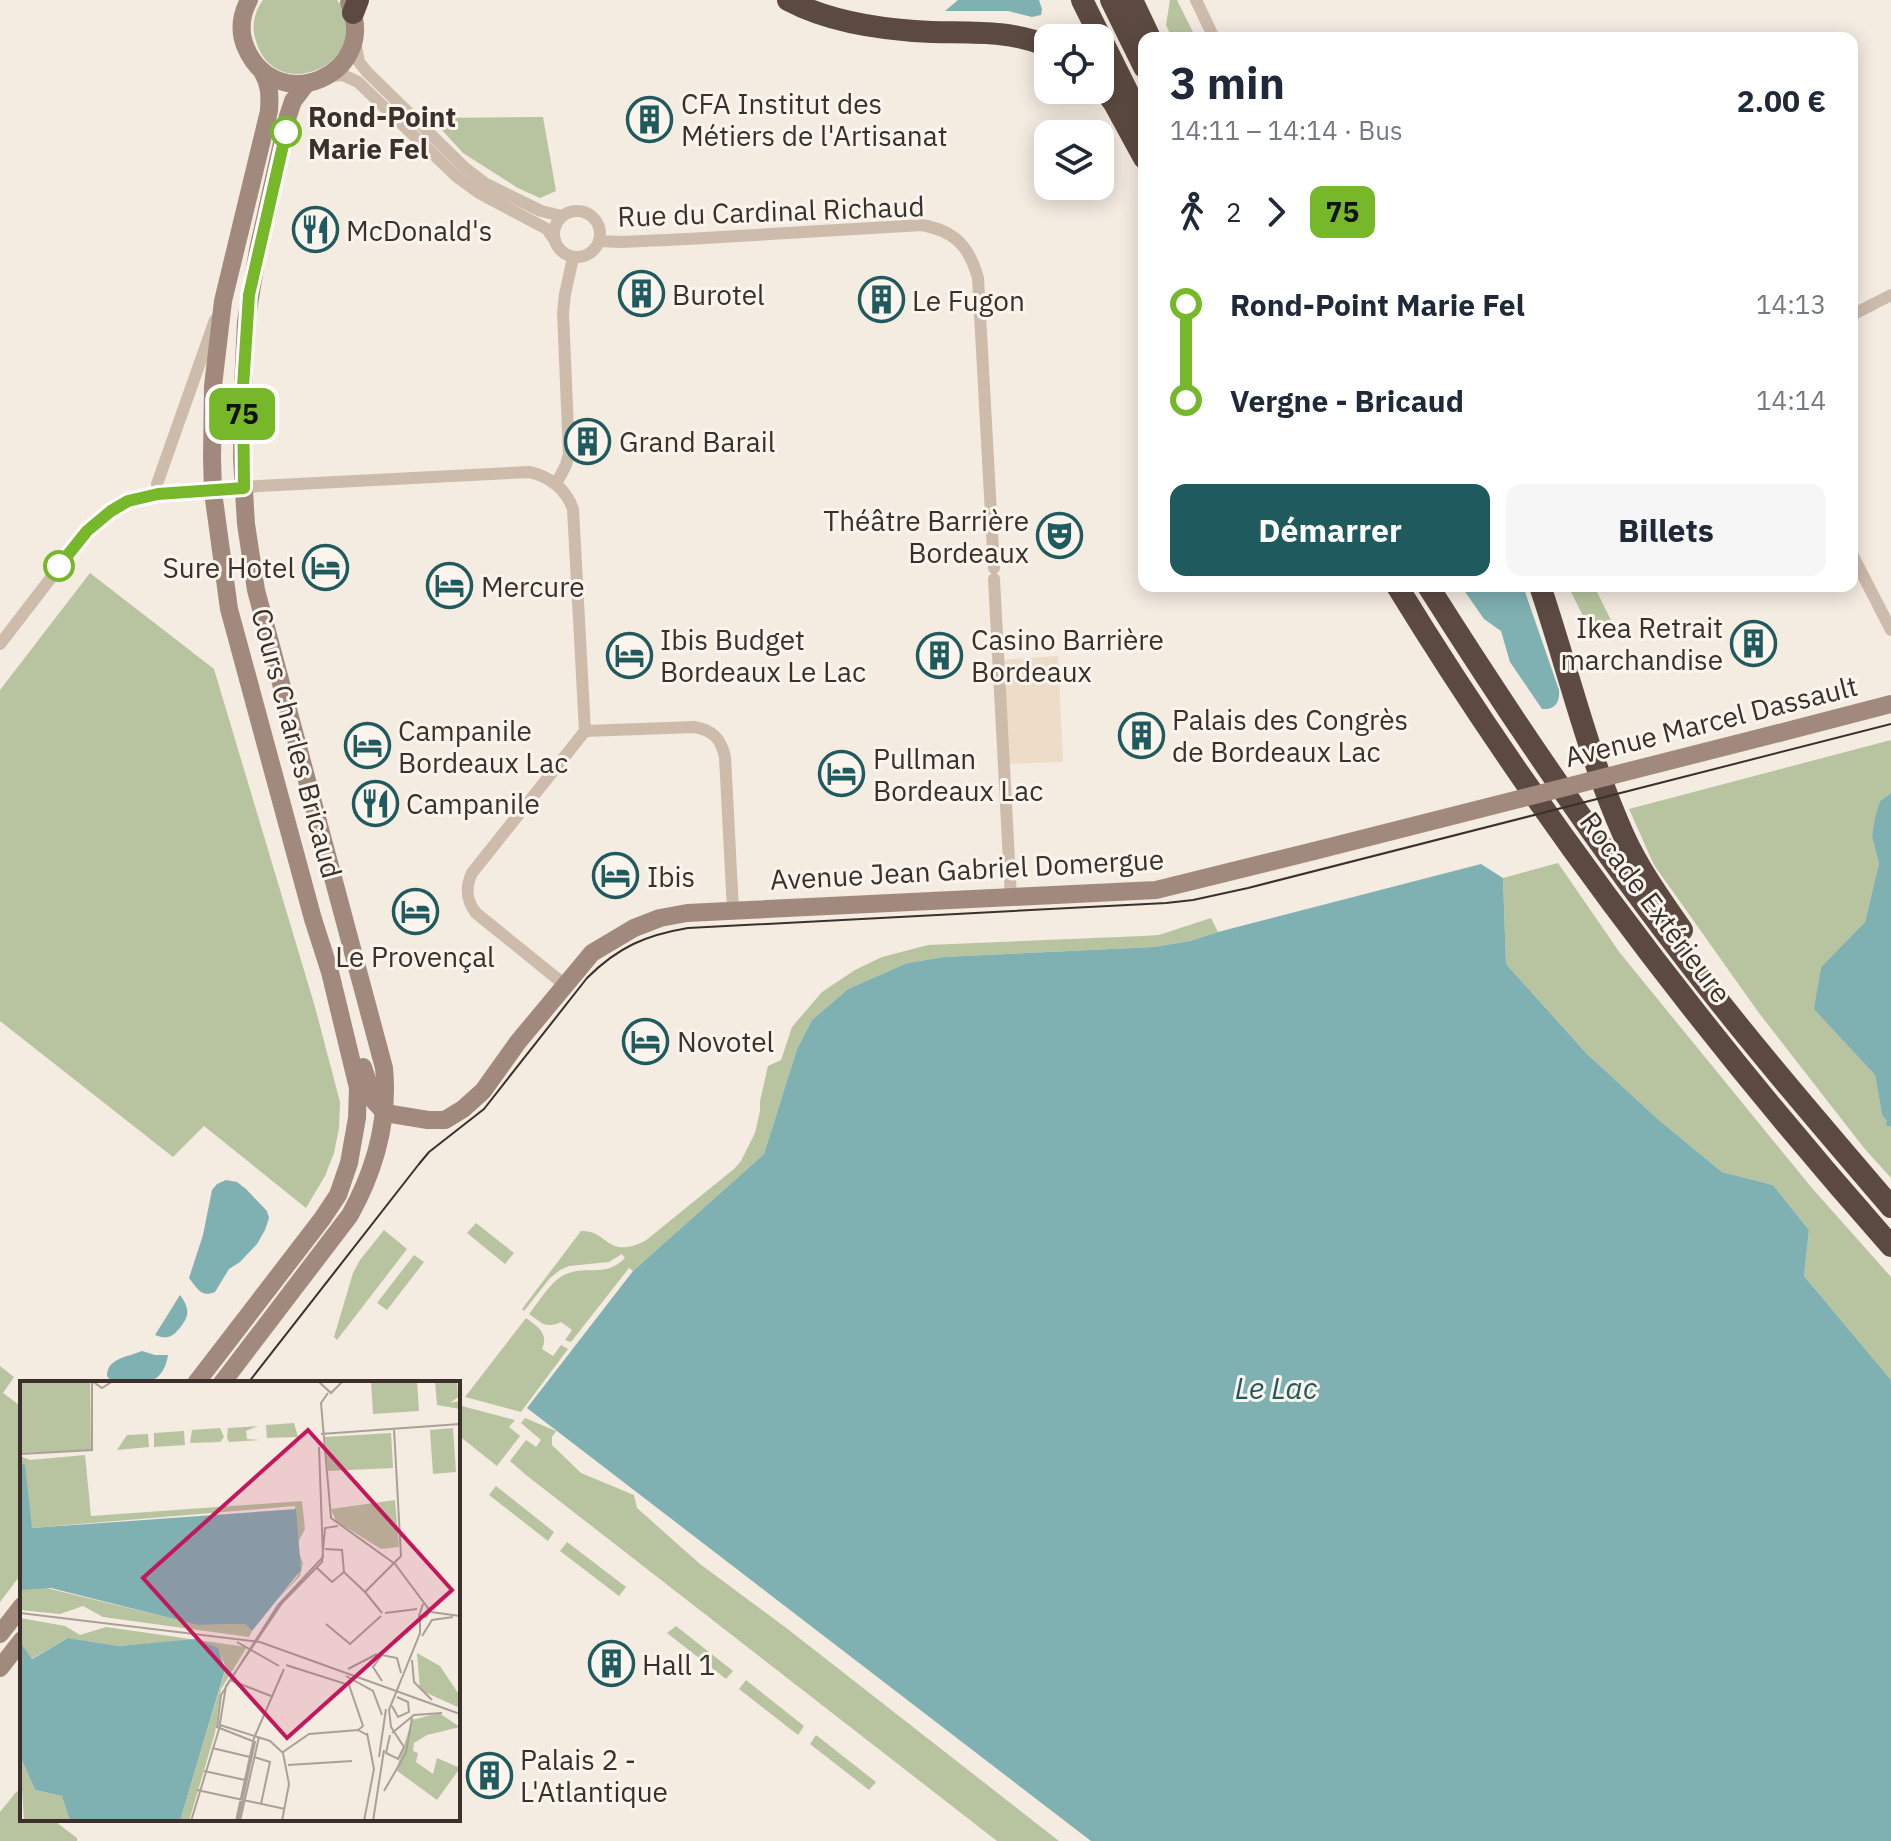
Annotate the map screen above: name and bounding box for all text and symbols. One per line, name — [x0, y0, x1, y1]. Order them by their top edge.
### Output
map controls — [1034, 24, 1114, 200]
button: locate — [1034, 24, 1114, 104]
text: 3 min — [1170, 54, 1285, 111]
text: 2.00 € — [1737, 81, 1826, 120]
place label: CFA Institut des Métiers de l'Artisanat — [681, 85, 947, 154]
building icon: CFA Institut des Métiers de l'Artisanat — [626, 95, 674, 143]
place label: Rond-Point Marie Fel — [308, 98, 456, 167]
text: 14:11 – 14:14 · Bus — [1170, 113, 1403, 147]
marker: Rond-Point Marie Fel — [271, 117, 301, 147]
button: layers — [1034, 120, 1114, 200]
street label: Rue du Cardinal Richaud — [617, 187, 925, 235]
icon: walk — [1170, 190, 1214, 234]
icon: forward — [1254, 190, 1298, 234]
text: 75 — [1326, 193, 1359, 230]
text: 2 — [1226, 195, 1242, 229]
restaurant icon: McDonald's — [291, 206, 339, 254]
place label: McDonald's — [346, 212, 492, 249]
building icon: Burotel — [617, 270, 665, 318]
place label: Burotel — [672, 276, 765, 313]
building icon: Le Fugon — [857, 276, 905, 324]
place label: Le Fugon — [912, 282, 1025, 319]
text: Rond-Point Marie Fel — [1230, 285, 1525, 324]
text: 14:13 — [1756, 287, 1826, 321]
text: Vergne - Bricaud — [1230, 381, 1464, 420]
text: 14:14 — [1756, 383, 1826, 417]
line badge: 75 — [206, 388, 278, 440]
text: 75 — [225, 395, 259, 432]
building icon: Grand Barail — [564, 417, 612, 465]
place label: Grand Barail — [619, 423, 775, 460]
button: Démarrer — [1170, 484, 1490, 576]
button: Billets — [1506, 484, 1826, 576]
place label: Théâtre Barrière Bordeaux — [823, 502, 1029, 571]
theatre icon: Théâtre Barrière Bordeaux — [1036, 512, 1084, 560]
hotel icon: Sure Hotel — [302, 543, 350, 591]
place label: Sure Hotel — [163, 549, 295, 586]
unlabelled marker — [44, 551, 74, 581]
hotel icon: Mercure — [426, 562, 474, 610]
place label: Mercure — [481, 568, 585, 605]
street label: Cours Charles Bricaud — [243, 604, 351, 882]
place label: Ikea Retrait marchandise — [1560, 609, 1723, 678]
building icon: Ikea Retrait marchandise — [1730, 619, 1778, 667]
place label: Ibis Budget Bordeaux Le Lac — [660, 621, 866, 690]
place label: Casino Barrière Bordeaux — [971, 621, 1164, 690]
hotel icon: Ibis Budget Bordeaux Le Lac — [605, 631, 653, 679]
building icon: Casino Barrière Bordeaux — [916, 631, 964, 679]
street label: Avenue Marcel Dassault — [1561, 667, 1861, 775]
place label: Palais des Congrès de Bordeaux Lac — [1172, 701, 1408, 770]
building icon: Palais des Congrès de Bordeaux Lac — [1117, 711, 1165, 759]
place label: Campanile Bordeaux Lac — [398, 712, 568, 781]
hotel icon: Campanile Bordeaux Lac — [343, 722, 391, 770]
place label: Pullman Bordeaux Lac — [873, 740, 1043, 809]
hotel icon: Pullman Bordeaux Lac — [818, 750, 866, 798]
restaurant icon: Campanile — [351, 779, 399, 827]
place label: Campanile — [406, 785, 540, 822]
street label: Rocade Extérieure — [1572, 804, 1740, 1010]
street label: Avenue Jean Gabriel Domergue — [769, 840, 1165, 898]
hotel icon: Ibis — [592, 852, 640, 900]
place label: Ibis — [647, 858, 695, 895]
hotel icon: Le Provençal — [391, 887, 439, 935]
place label: Le Provençal — [335, 938, 495, 975]
hotel icon: Novotel — [622, 1017, 670, 1065]
place label: Novotel — [677, 1023, 774, 1060]
water label: Le Lac — [1235, 1368, 1318, 1407]
inset map — [20, 1381, 460, 1821]
building icon: Hall 1 — [587, 1640, 635, 1688]
place label: Hall 1 — [642, 1646, 715, 1683]
place label: Palais 2 - L'Atlantique — [520, 1741, 668, 1810]
building icon: Palais 2 - L'Atlantique — [465, 1751, 513, 1799]

